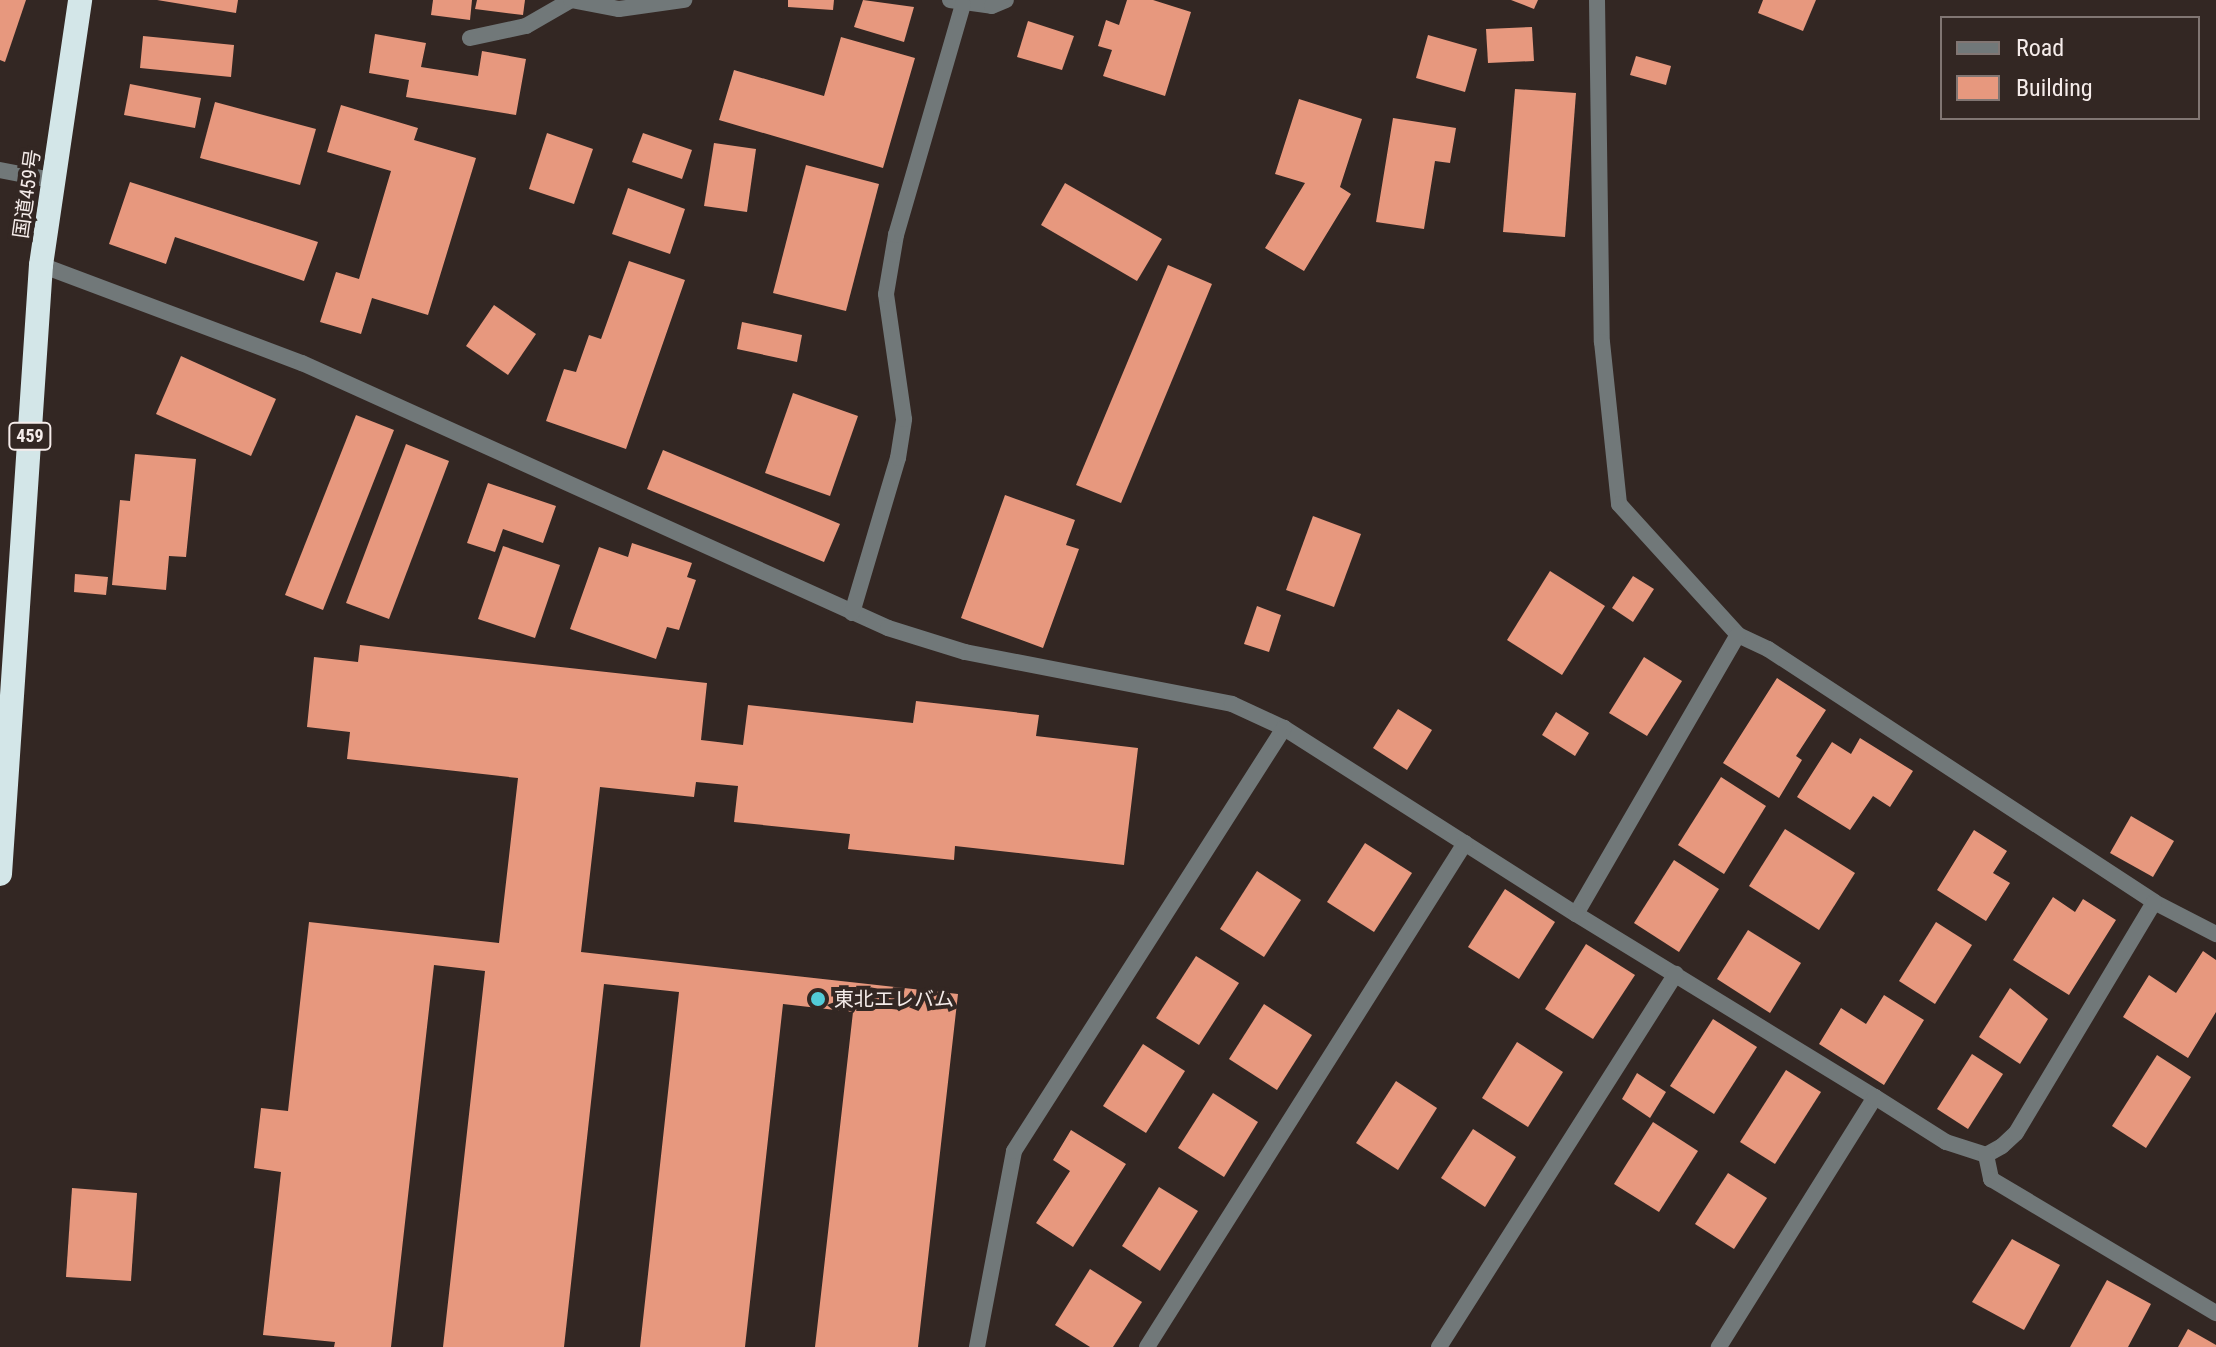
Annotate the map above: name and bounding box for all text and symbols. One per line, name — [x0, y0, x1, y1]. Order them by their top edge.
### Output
legend — [1940, 16, 2200, 120]
text: Road — [2016, 34, 2064, 62]
text: Building — [2016, 74, 2093, 102]
street label: 国道459号 — [9, 148, 45, 240]
road number: 459 — [8, 422, 52, 450]
place label: 東北エレバム — [834, 987, 954, 1011]
marker: 東北エレバム — [809, 990, 827, 1008]

